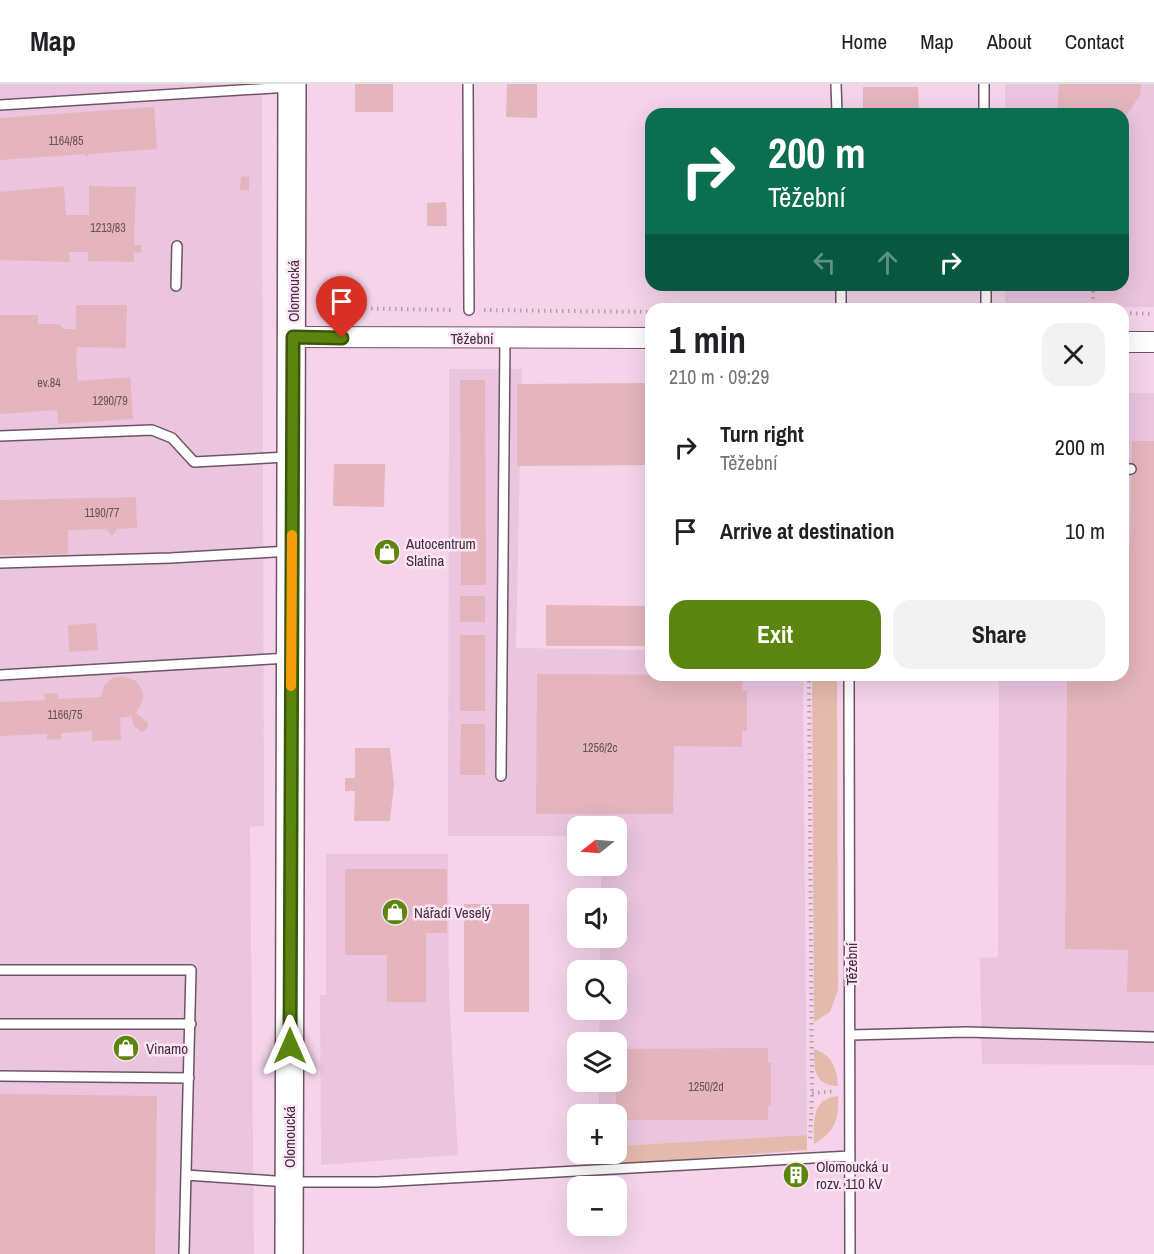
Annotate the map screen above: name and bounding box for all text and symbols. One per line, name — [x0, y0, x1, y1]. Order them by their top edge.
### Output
text: Map — [30, 22, 76, 60]
text: Home — [841, 27, 887, 56]
text: Map — [920, 27, 954, 56]
text: About — [987, 27, 1032, 56]
text: Contact — [1065, 27, 1124, 56]
text: 200 m — [768, 125, 866, 181]
icon: right — [669, 132, 747, 210]
house number: 1164/85 — [49, 133, 84, 149]
text: Těžební — [768, 179, 846, 215]
house number: 1213/83 — [90, 220, 126, 236]
icon: left — [808, 246, 841, 279]
icon: ahead — [871, 246, 904, 279]
icon: right — [934, 246, 967, 279]
street label: Olomoucká — [283, 260, 304, 322]
pin — [316, 276, 367, 338]
icon: arrive — [325, 285, 358, 318]
text: 1 min — [669, 316, 746, 364]
button: close — [1042, 323, 1105, 386]
street label: Těžební — [450, 328, 494, 349]
text: 210 m · 09:29 — [669, 363, 769, 390]
house number: ev.84 — [37, 375, 61, 391]
house number: 1290/79 — [92, 393, 128, 409]
text: Turn right — [720, 419, 804, 449]
icon: right — [669, 431, 702, 464]
text: 200 m — [1055, 432, 1105, 462]
text: Těžební — [720, 449, 777, 476]
house number: 1190/77 — [85, 505, 120, 521]
icon: arrive — [669, 515, 702, 548]
text: Arrive at destination — [720, 516, 894, 546]
text: 10 m — [1065, 516, 1105, 546]
place label: Autocentrum Slatina — [405, 533, 476, 571]
shop icon: Autocentrum Slatina — [372, 537, 402, 567]
button: Exit — [669, 600, 881, 669]
button: Share — [893, 600, 1105, 669]
house number: 1166/75 — [48, 707, 83, 723]
house number: 1256/2c — [582, 740, 618, 756]
north arrow — [567, 816, 627, 876]
map controls — [567, 816, 627, 1236]
button: sound — [567, 888, 627, 948]
shop icon: Nářadí Veselý — [380, 897, 410, 927]
place label: Nářadí Veselý — [414, 902, 491, 923]
street label: Těžební — [841, 942, 862, 986]
button: search — [567, 960, 627, 1020]
position arrow — [258, 1014, 322, 1078]
button: layers — [567, 1032, 627, 1092]
shop icon: Vinamo — [111, 1033, 141, 1063]
place label: Vinamo — [146, 1038, 188, 1059]
house number: 1250/2d — [688, 1079, 724, 1095]
button: + — [567, 1104, 627, 1164]
street label: Olomoucká — [279, 1106, 300, 1168]
place label: Olomoucká u rozv. 110 kV — [816, 1156, 888, 1194]
building icon: Olomoucká u rozv. 110 kV — [781, 1160, 811, 1190]
button: − — [567, 1176, 627, 1236]

